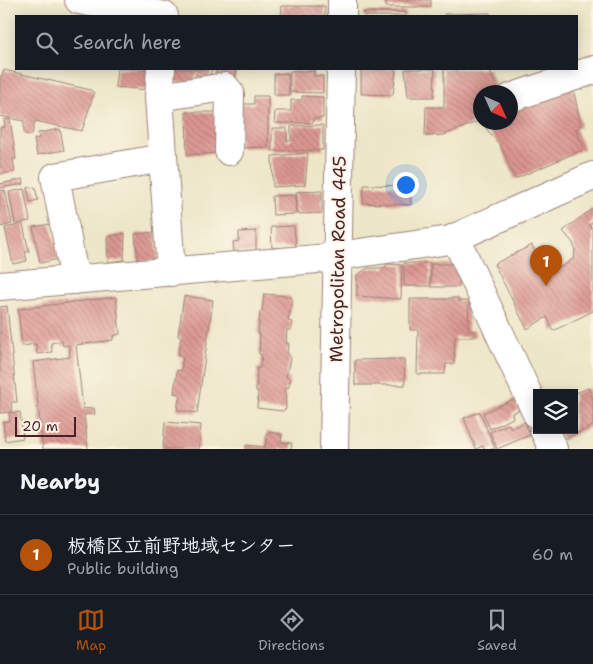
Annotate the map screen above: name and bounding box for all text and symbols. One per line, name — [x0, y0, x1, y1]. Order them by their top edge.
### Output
search box — [15, 15, 578, 70]
icon: search — [33, 29, 61, 57]
text: Search here — [73, 30, 182, 55]
north arrow — [473, 85, 518, 130]
street label: Metropolitan Road 445 — [324, 155, 352, 363]
your location — [393, 172, 419, 198]
pin: 1 — [530, 245, 562, 286]
map controls — [533, 389, 578, 434]
button: layers — [533, 389, 578, 434]
scale bar — [15, 414, 76, 437]
text: 20 m — [22, 417, 58, 435]
text: Nearby — [20, 468, 100, 496]
text: 板橋区立前野地域センター — [67, 533, 295, 558]
text: 1 — [32, 544, 40, 565]
text: 60 m — [532, 544, 573, 565]
text: Public building — [67, 558, 179, 579]
tab: Map — [76, 606, 106, 654]
tab: Directions — [258, 606, 325, 654]
tab: Saved — [477, 606, 517, 654]

